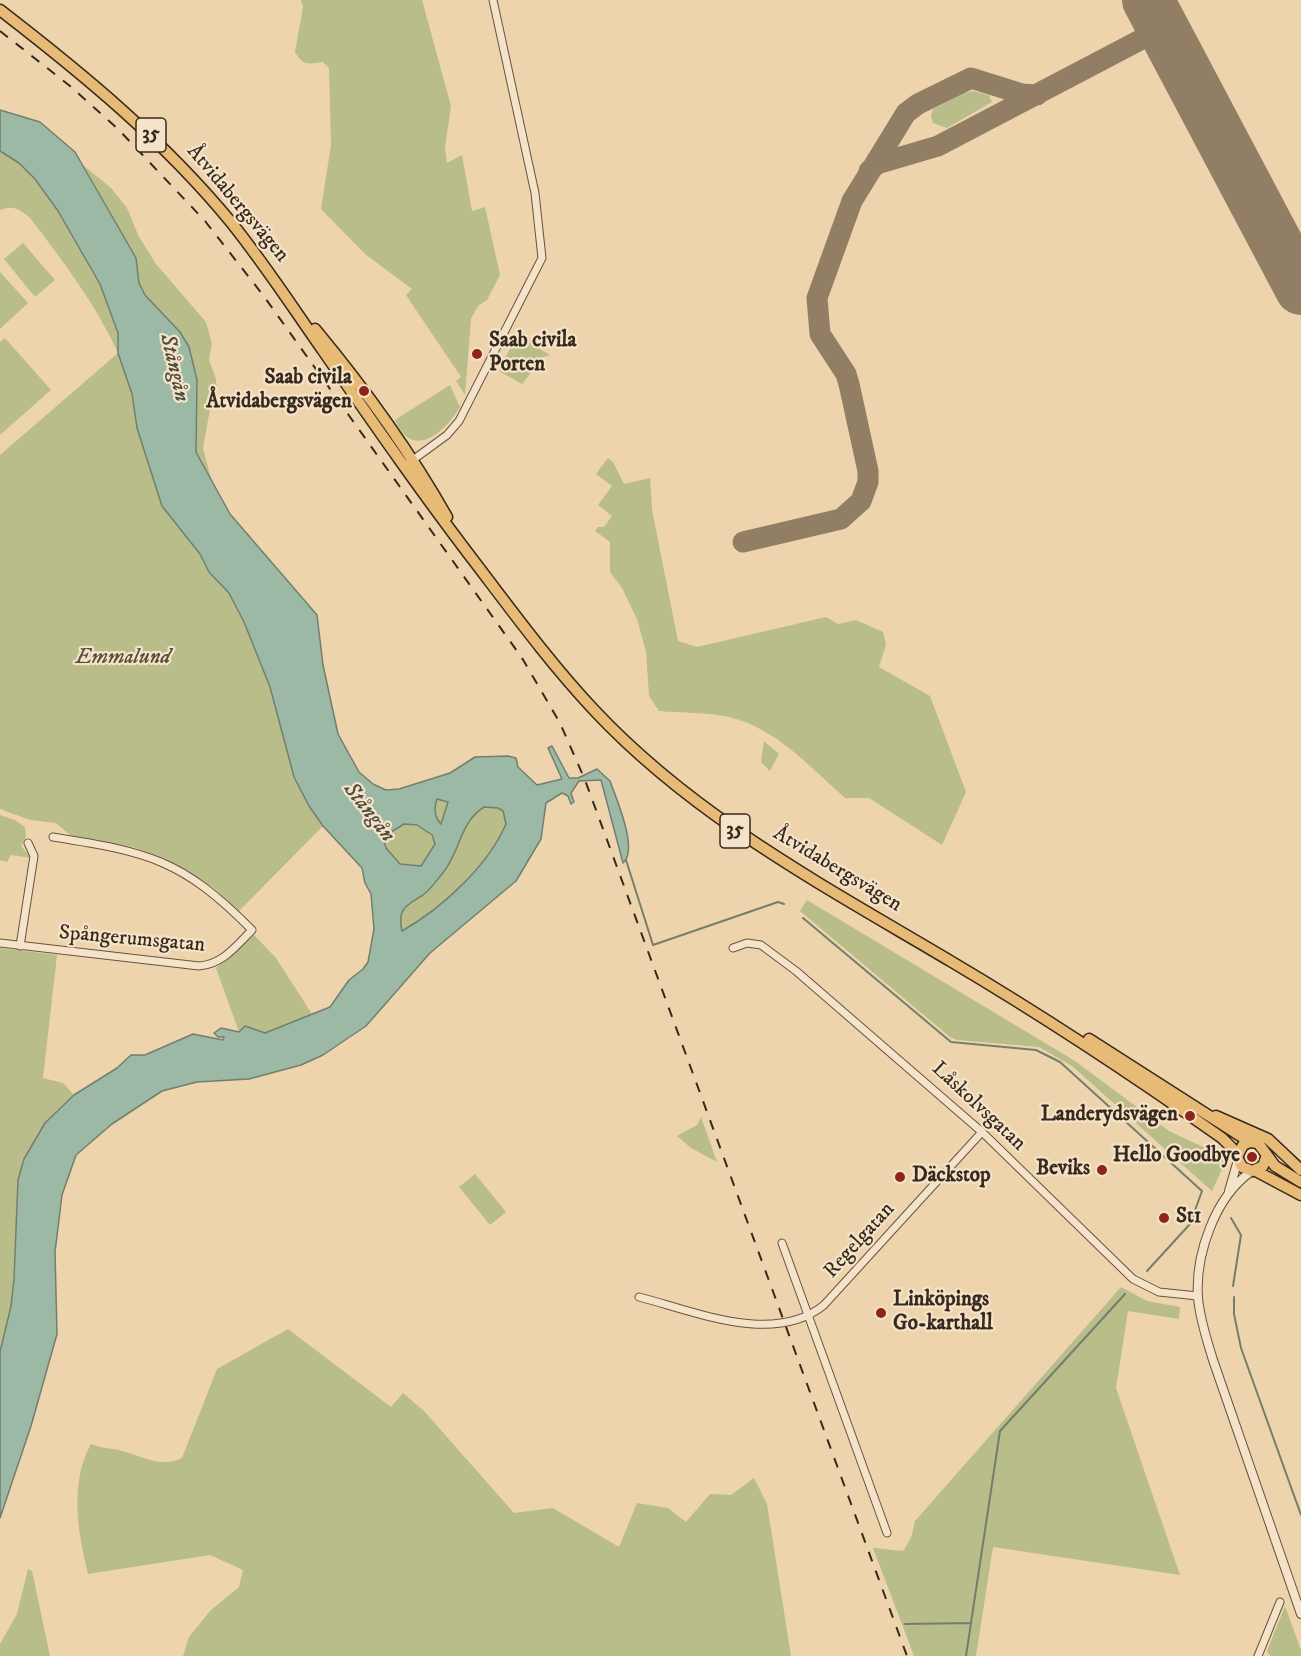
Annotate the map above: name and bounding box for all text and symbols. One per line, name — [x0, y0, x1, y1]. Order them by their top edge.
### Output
road number: 35 — [136, 118, 166, 152]
street label: Åtvidabergsvägen — [180, 140, 294, 268]
place label: Saab civila Porten — [489, 329, 577, 379]
water label: Stångån — [152, 331, 194, 405]
marker: Saab civila Porten — [470, 347, 484, 361]
place label: Saab civila Åtvidabergsvägen — [206, 366, 352, 416]
marker: Saab civila Åtvidabergsvägen — [357, 384, 371, 398]
park label: Emmalund — [76, 646, 170, 672]
water label: Stångån — [336, 778, 400, 848]
road number: 35 — [720, 814, 750, 848]
street label: Åtvidabergsvägen — [768, 822, 906, 918]
street label: Spångerumsgatan — [58, 921, 206, 959]
street label: Låskolvsgatan — [926, 1057, 1030, 1157]
place label: Landerydsvägen — [1041, 1103, 1178, 1129]
marker: Landerydsvägen — [1183, 1109, 1197, 1123]
place label: Hello Goodbye — [1113, 1144, 1240, 1170]
marker: Hello Goodbye — [1245, 1150, 1259, 1164]
place label: Beviks — [1036, 1157, 1090, 1183]
marker: Beviks — [1095, 1163, 1109, 1177]
place label: Däckstop — [912, 1164, 991, 1190]
marker: Däckstop — [893, 1170, 907, 1184]
street label: Regelgatan — [819, 1198, 901, 1284]
place label: St1 — [1176, 1205, 1201, 1231]
marker: St1 — [1157, 1211, 1171, 1225]
place label: Linköpings Go-karthall — [893, 1288, 993, 1338]
marker: Linköpings Go-karthall — [874, 1306, 888, 1320]

